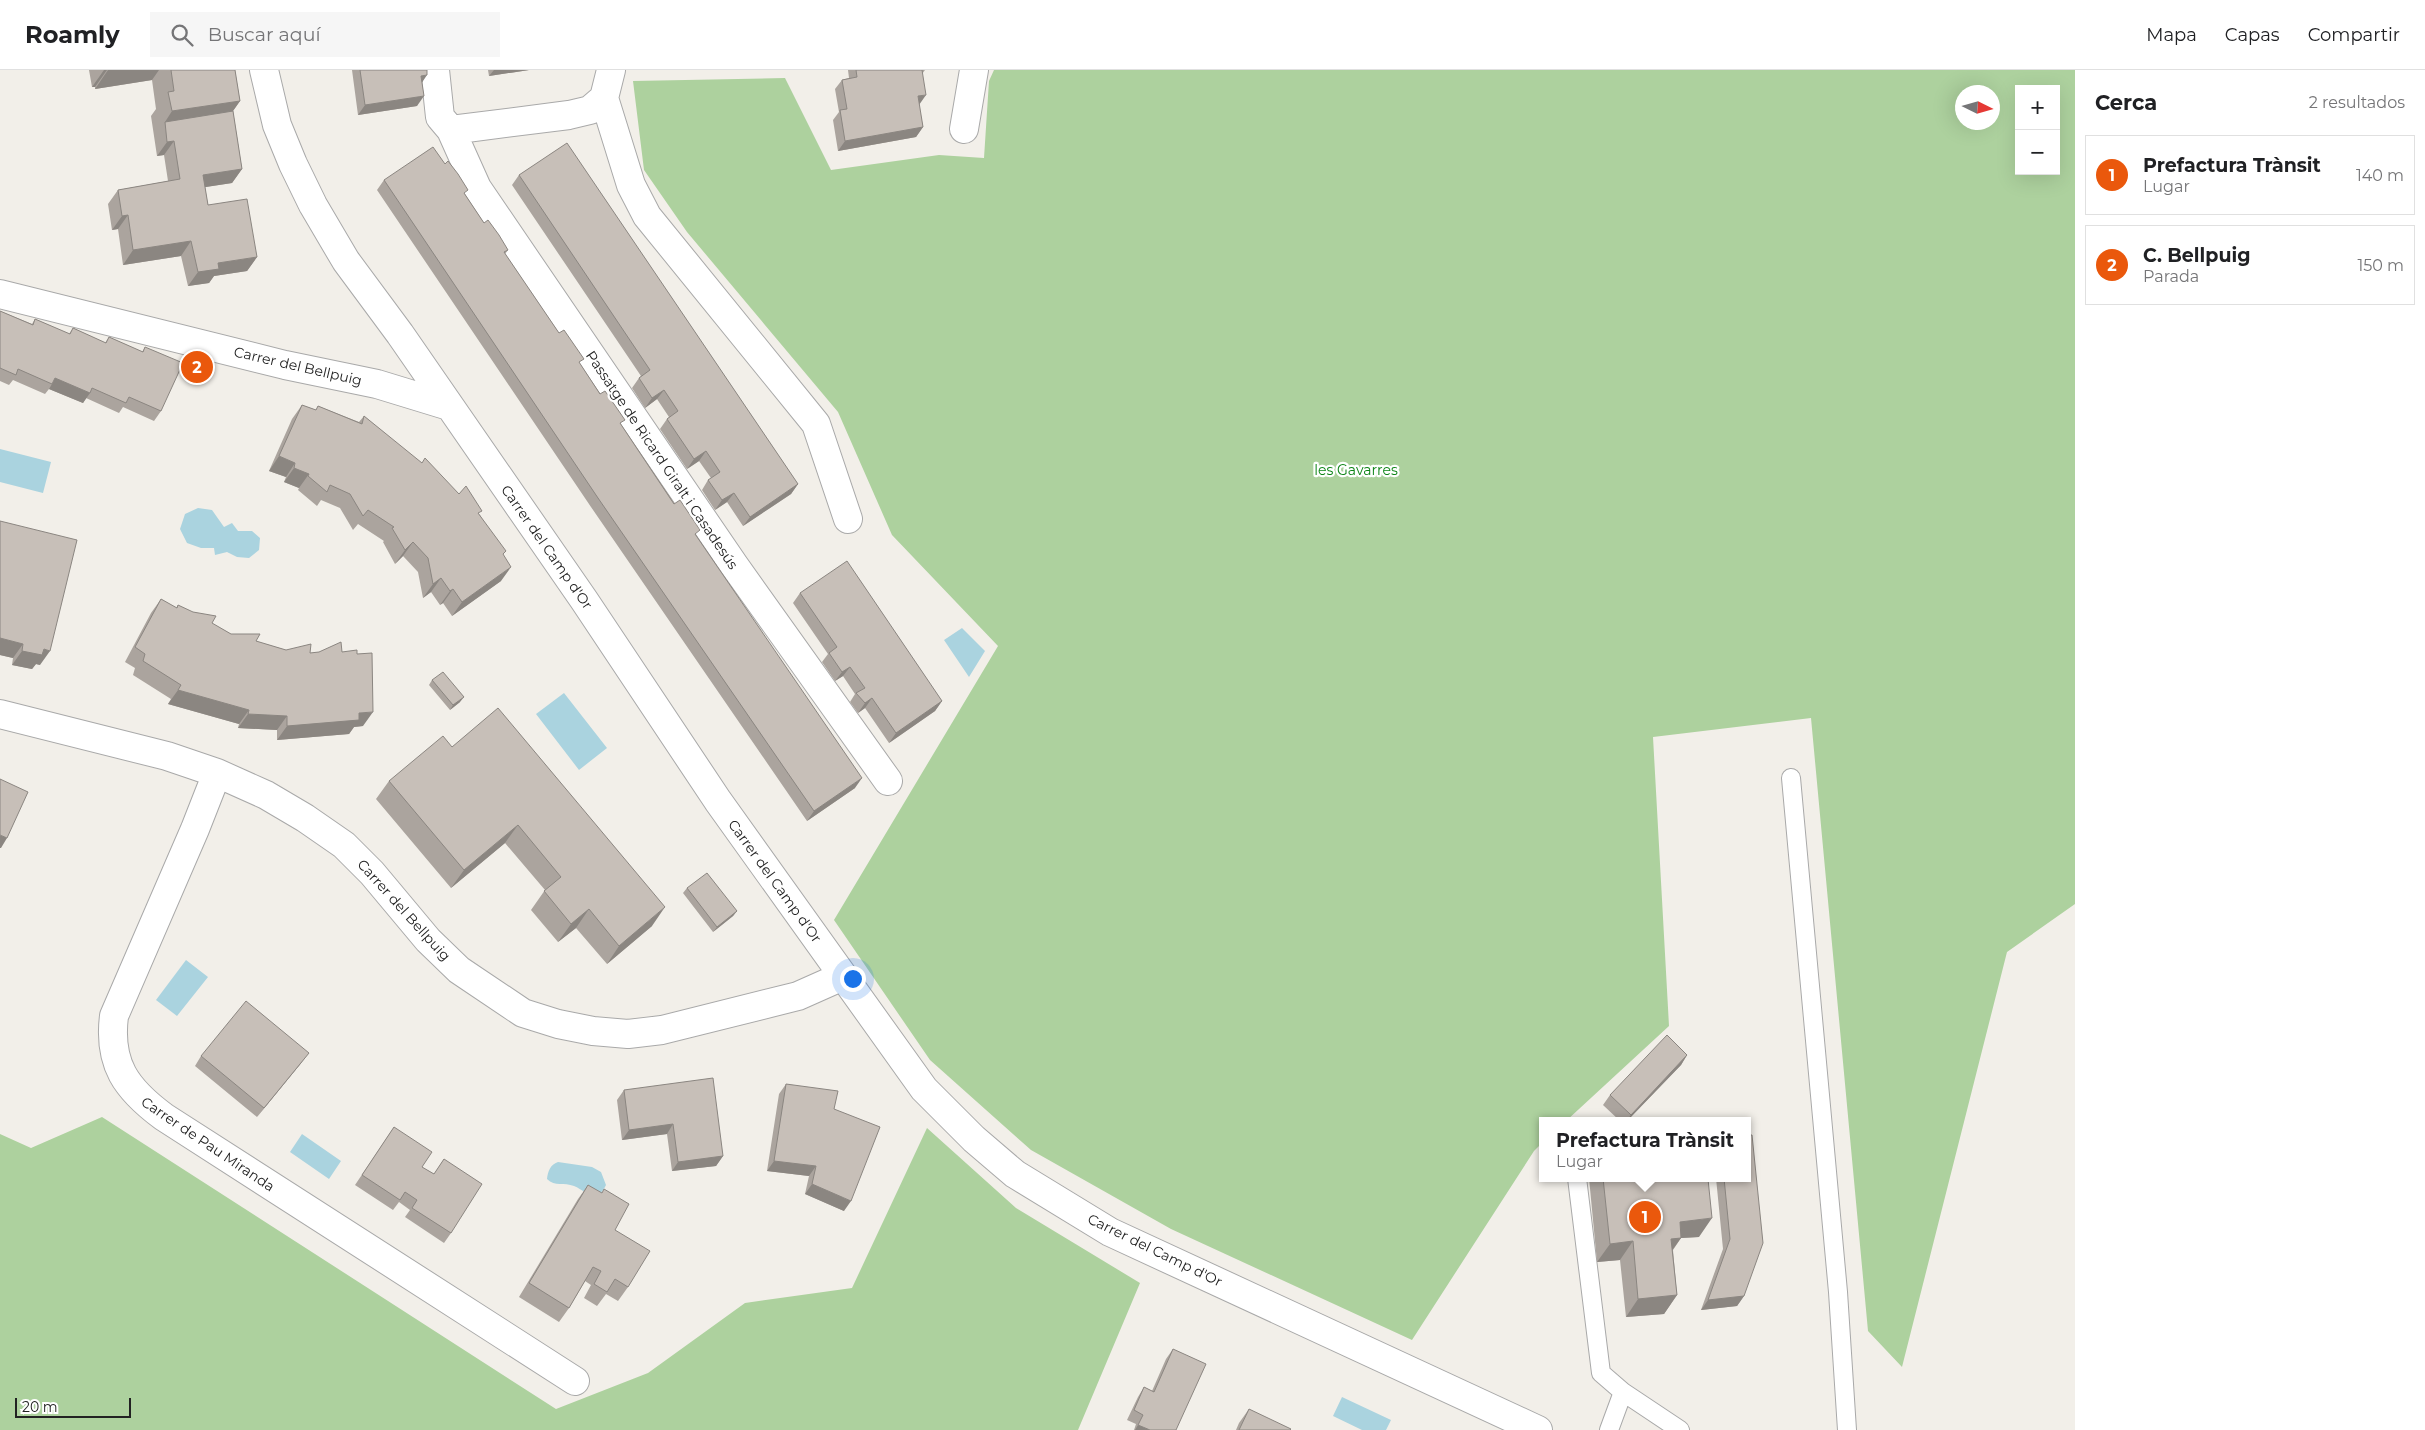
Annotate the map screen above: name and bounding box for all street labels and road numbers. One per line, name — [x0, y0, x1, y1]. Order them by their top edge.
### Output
street label: Carrer del Bellpuig — [232, 343, 364, 389]
street label: Passatge de Ricard Giralt i Casadesús — [582, 347, 742, 573]
street label: Carrer del Camp d'Or — [497, 481, 597, 613]
street label: Carrer del Camp d'Or — [724, 816, 826, 946]
street label: Carrer del Bellpuig — [353, 855, 455, 965]
street label: Carrer de Pau Miranda — [138, 1093, 278, 1195]
street label: Carrer del Camp d'Or — [1085, 1210, 1226, 1291]

